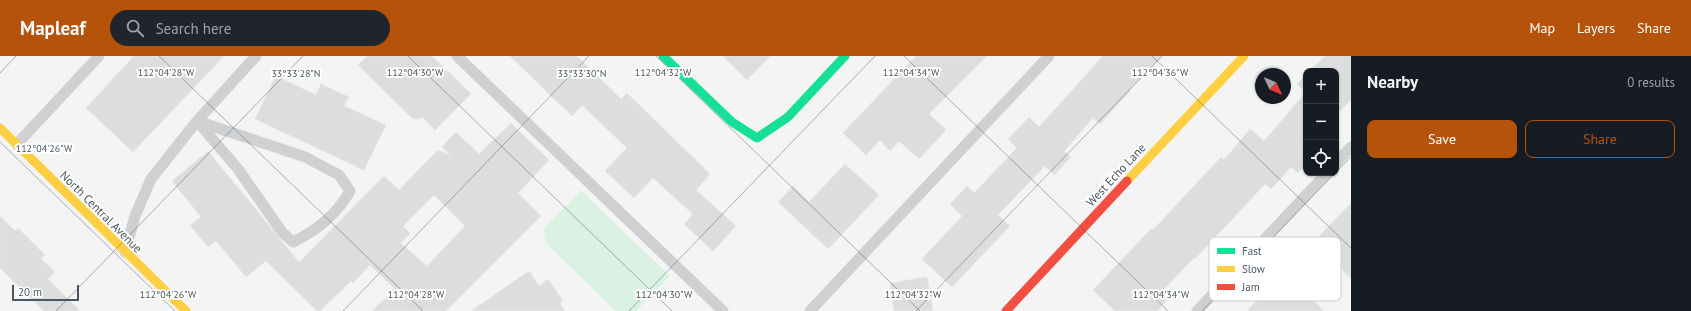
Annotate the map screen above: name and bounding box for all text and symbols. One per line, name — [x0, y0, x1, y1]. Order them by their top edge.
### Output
search box — [110, 10, 390, 46]
text: Mapleaf — [20, 16, 86, 40]
icon: search — [124, 17, 146, 39]
text: Search here — [156, 19, 231, 38]
text: Map — [1529, 19, 1555, 37]
text: Layers — [1577, 19, 1615, 37]
text: Share — [1637, 19, 1671, 37]
text: 112°04'28"W — [138, 66, 195, 79]
text: 112°04'30"W — [387, 66, 444, 79]
text: 112°04'32"W — [635, 66, 692, 79]
text: 112°04'34"W — [883, 66, 940, 79]
text: 112°04'36"W — [1132, 66, 1189, 79]
text: 33°33'28"N — [271, 67, 321, 80]
text: 33°33'30"N — [557, 67, 607, 80]
north arrow — [1255, 68, 1291, 104]
map controls — [1303, 68, 1339, 176]
button: + — [1303, 68, 1339, 104]
text: Nearby — [1367, 71, 1418, 93]
text: 0 results — [1627, 74, 1675, 91]
button: − — [1303, 104, 1339, 140]
button: Save — [1367, 120, 1517, 158]
button: Share — [1525, 120, 1675, 158]
street label: West Echo Lane — [1083, 140, 1149, 209]
button: locate — [1303, 140, 1339, 176]
text: 112°04'26"W — [16, 142, 73, 155]
street label: North Central Avenue — [57, 168, 145, 256]
legend — [1209, 237, 1341, 301]
text: Fast — [1242, 244, 1262, 258]
text: Slow — [1242, 262, 1265, 276]
text: Jam — [1241, 280, 1260, 294]
scale bar — [12, 283, 79, 302]
text: 20 m — [18, 285, 42, 299]
text: 112°04'26"W — [140, 288, 197, 301]
text: 112°04'28"W — [388, 288, 445, 301]
text: 112°04'30"W — [636, 288, 693, 301]
text: 112°04'32"W — [885, 288, 942, 301]
text: 112°04'34"W — [1133, 288, 1190, 301]

